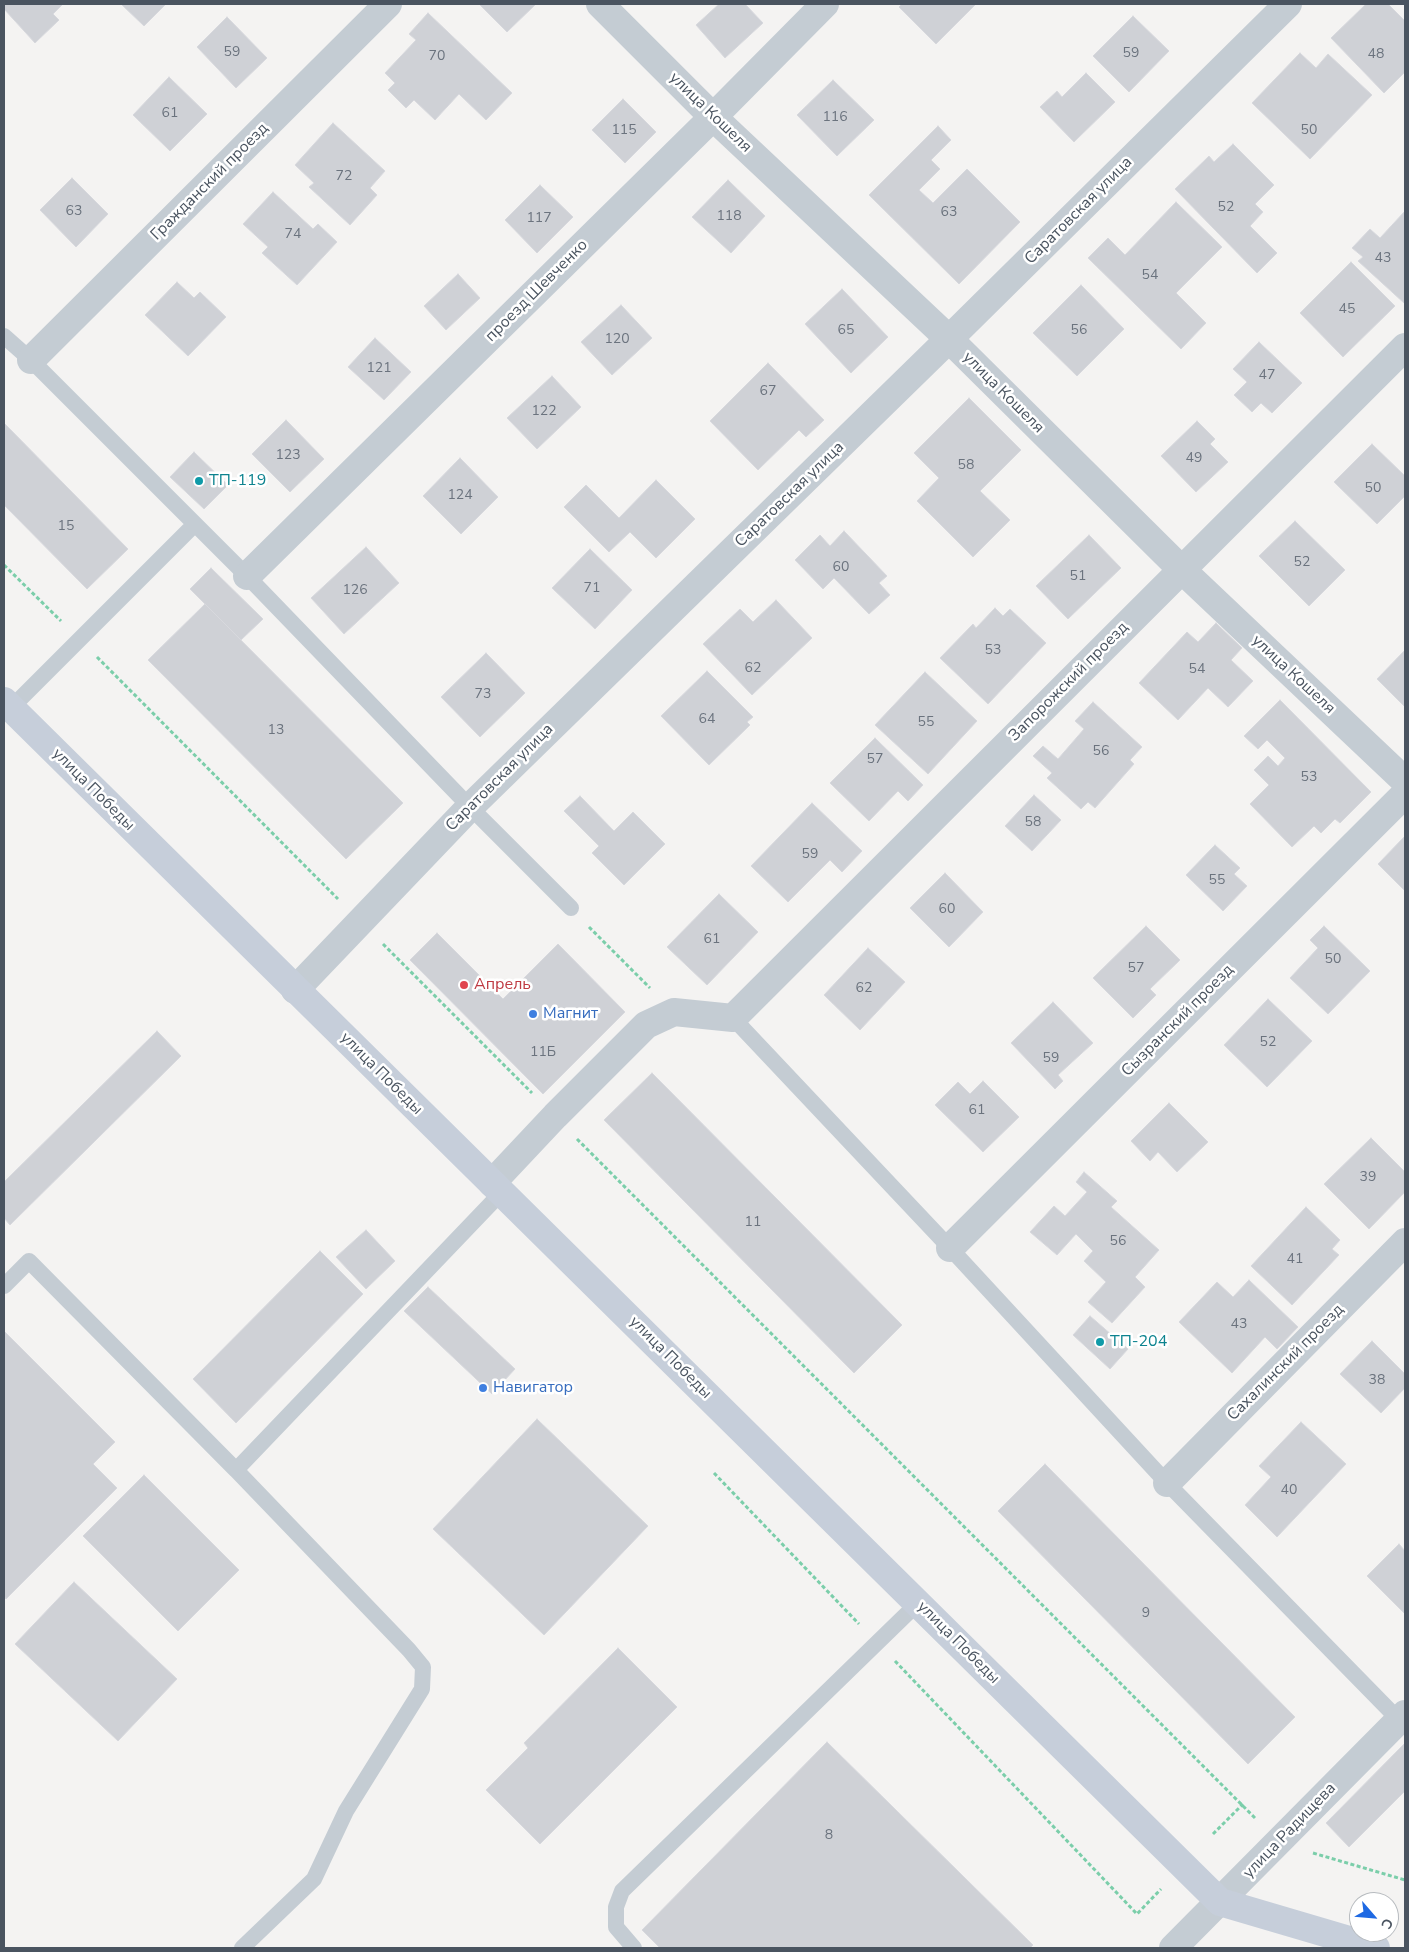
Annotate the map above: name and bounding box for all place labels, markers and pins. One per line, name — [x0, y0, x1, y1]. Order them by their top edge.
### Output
place label: ТП-119 — [209, 471, 266, 491]
marker: ТП-119 — [193, 475, 205, 487]
place label: Апрель — [474, 975, 531, 995]
marker: Апрель — [458, 979, 470, 991]
place label: Магнит — [543, 1004, 598, 1024]
marker: Магнит — [527, 1008, 539, 1020]
place label: ТП-204 — [1110, 1332, 1167, 1352]
marker: ТП-204 — [1094, 1336, 1106, 1348]
place label: Навигатор — [493, 1378, 573, 1398]
marker: Навигатор — [477, 1382, 489, 1394]

